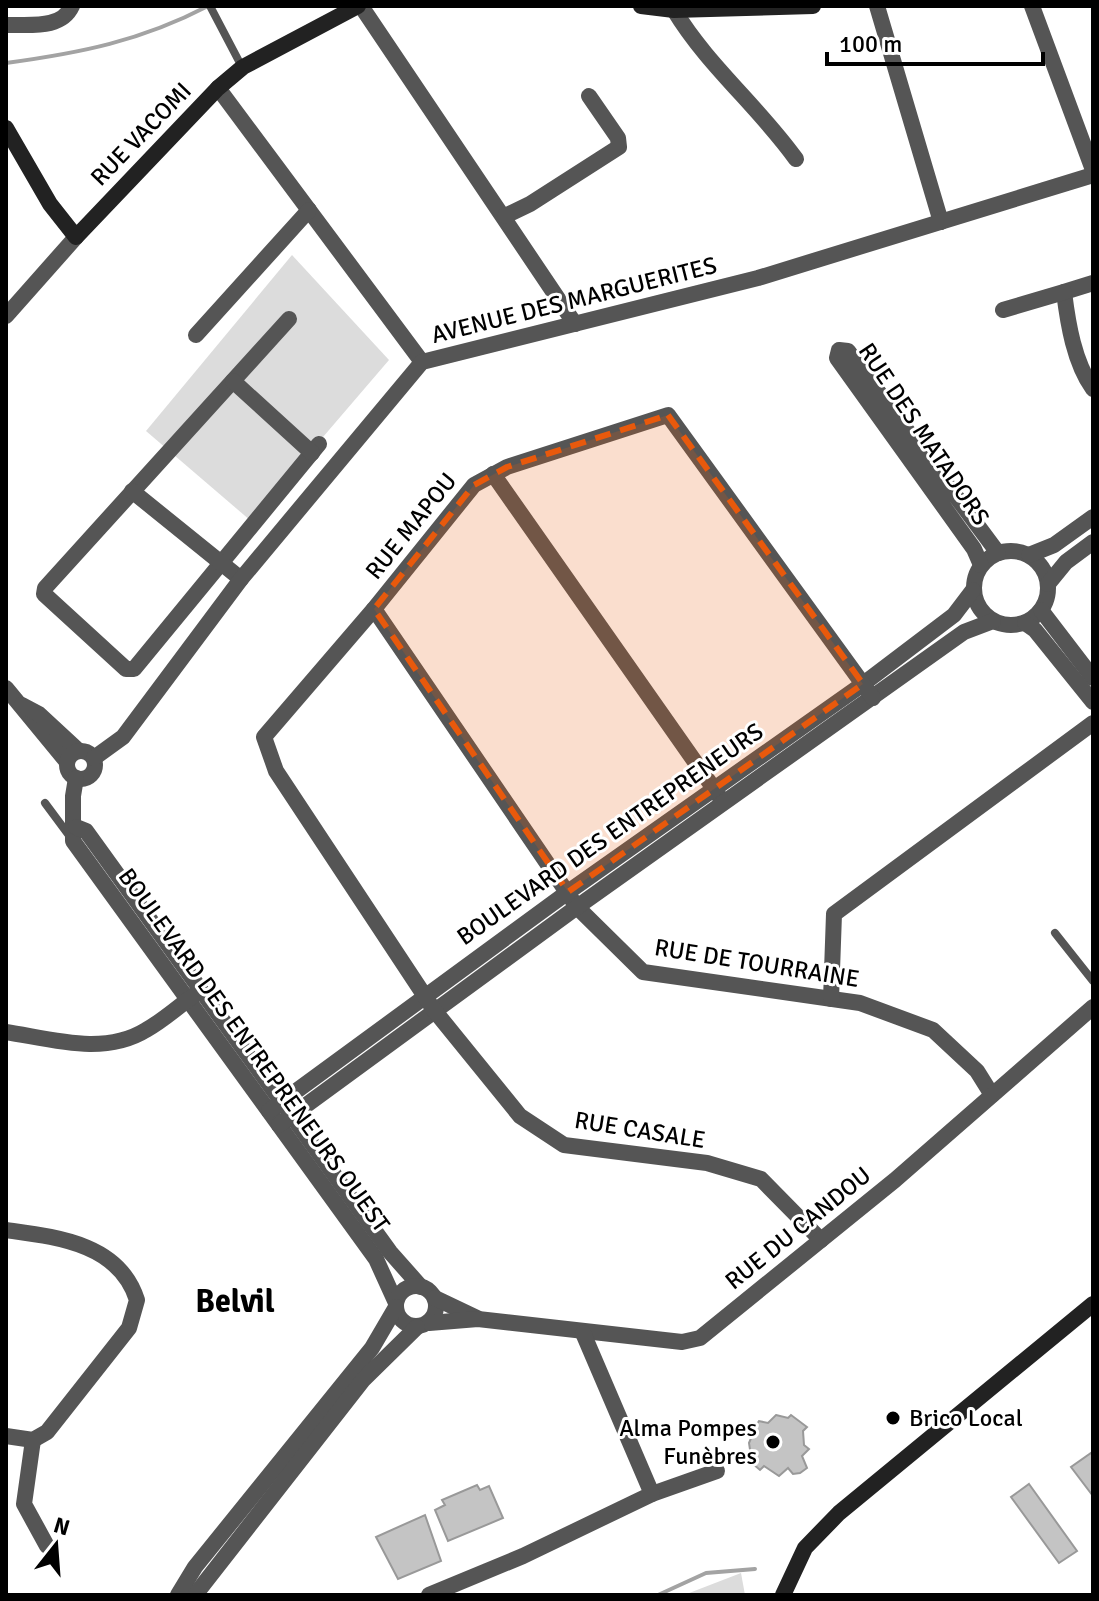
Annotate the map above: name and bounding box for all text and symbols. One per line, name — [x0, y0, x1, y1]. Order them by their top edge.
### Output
scale bar — [827, 16, 1043, 66]
text: 100 m — [839, 29, 902, 59]
street label: RUE VACOMI — [84, 76, 198, 192]
street label: AVENUE DES MARGUERITES — [428, 250, 720, 350]
street label: RUE DES MATADORS — [852, 337, 996, 531]
street label: RUE MAPOU — [359, 467, 463, 585]
street label: BOULEVARD DES ENTREPRENEURS — [451, 716, 769, 952]
street label: BOULEVARD DES ENTREPRENEURS OUEST — [112, 862, 396, 1238]
street label: RUE DE TOURRAINE — [653, 932, 861, 994]
street label: RUE CASALE — [572, 1105, 708, 1155]
street label: RUE DU CANDOU — [719, 1160, 877, 1296]
district label: Belvil — [195, 1282, 275, 1321]
place label: Brico Local — [909, 1403, 1023, 1433]
marker: Brico Local — [884, 1409, 902, 1427]
place label: Alma Pompes Funèbres — [619, 1413, 757, 1471]
marker: Alma Pompes Funèbres — [764, 1433, 782, 1451]
north arrow — [16, 1505, 96, 1585]
text: N — [50, 1511, 73, 1542]

